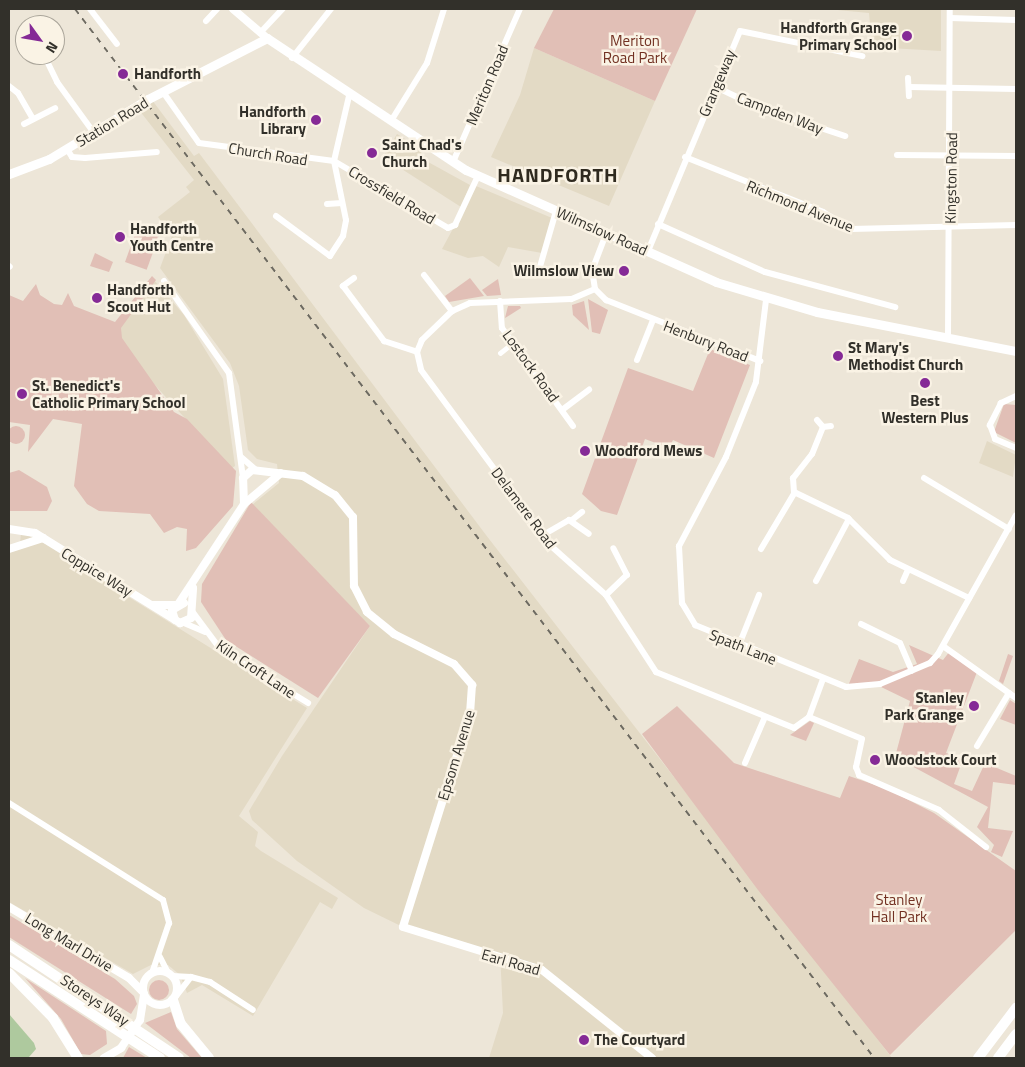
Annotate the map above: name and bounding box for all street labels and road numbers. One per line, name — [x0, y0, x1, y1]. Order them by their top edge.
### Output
street label: Meriton Road — [462, 42, 512, 128]
street label: Grangeway — [695, 47, 739, 119]
street label: Campden Way — [734, 88, 826, 138]
street label: Station Road — [73, 93, 151, 151]
street label: Kingston Road — [941, 132, 961, 224]
street label: Church Road — [227, 139, 309, 169]
street label: Crossfield Road — [345, 162, 439, 228]
street label: Richmond Avenue — [744, 176, 856, 236]
street label: Wilmslow Road — [554, 203, 650, 259]
street label: Henbury Road — [661, 317, 751, 365]
street label: Lostock Road — [499, 326, 563, 406]
street label: Delamere Road — [488, 464, 560, 552]
street label: Coppice Way — [58, 544, 136, 600]
street label: Spath Lane — [707, 625, 779, 669]
street label: Kiln Croft Lane — [213, 636, 299, 702]
street label: Epsom Avenue — [434, 707, 478, 803]
street label: Long Marl Drive — [22, 909, 116, 975]
street label: Earl Road — [480, 945, 542, 979]
street label: Storeys Way — [57, 970, 133, 1030]

